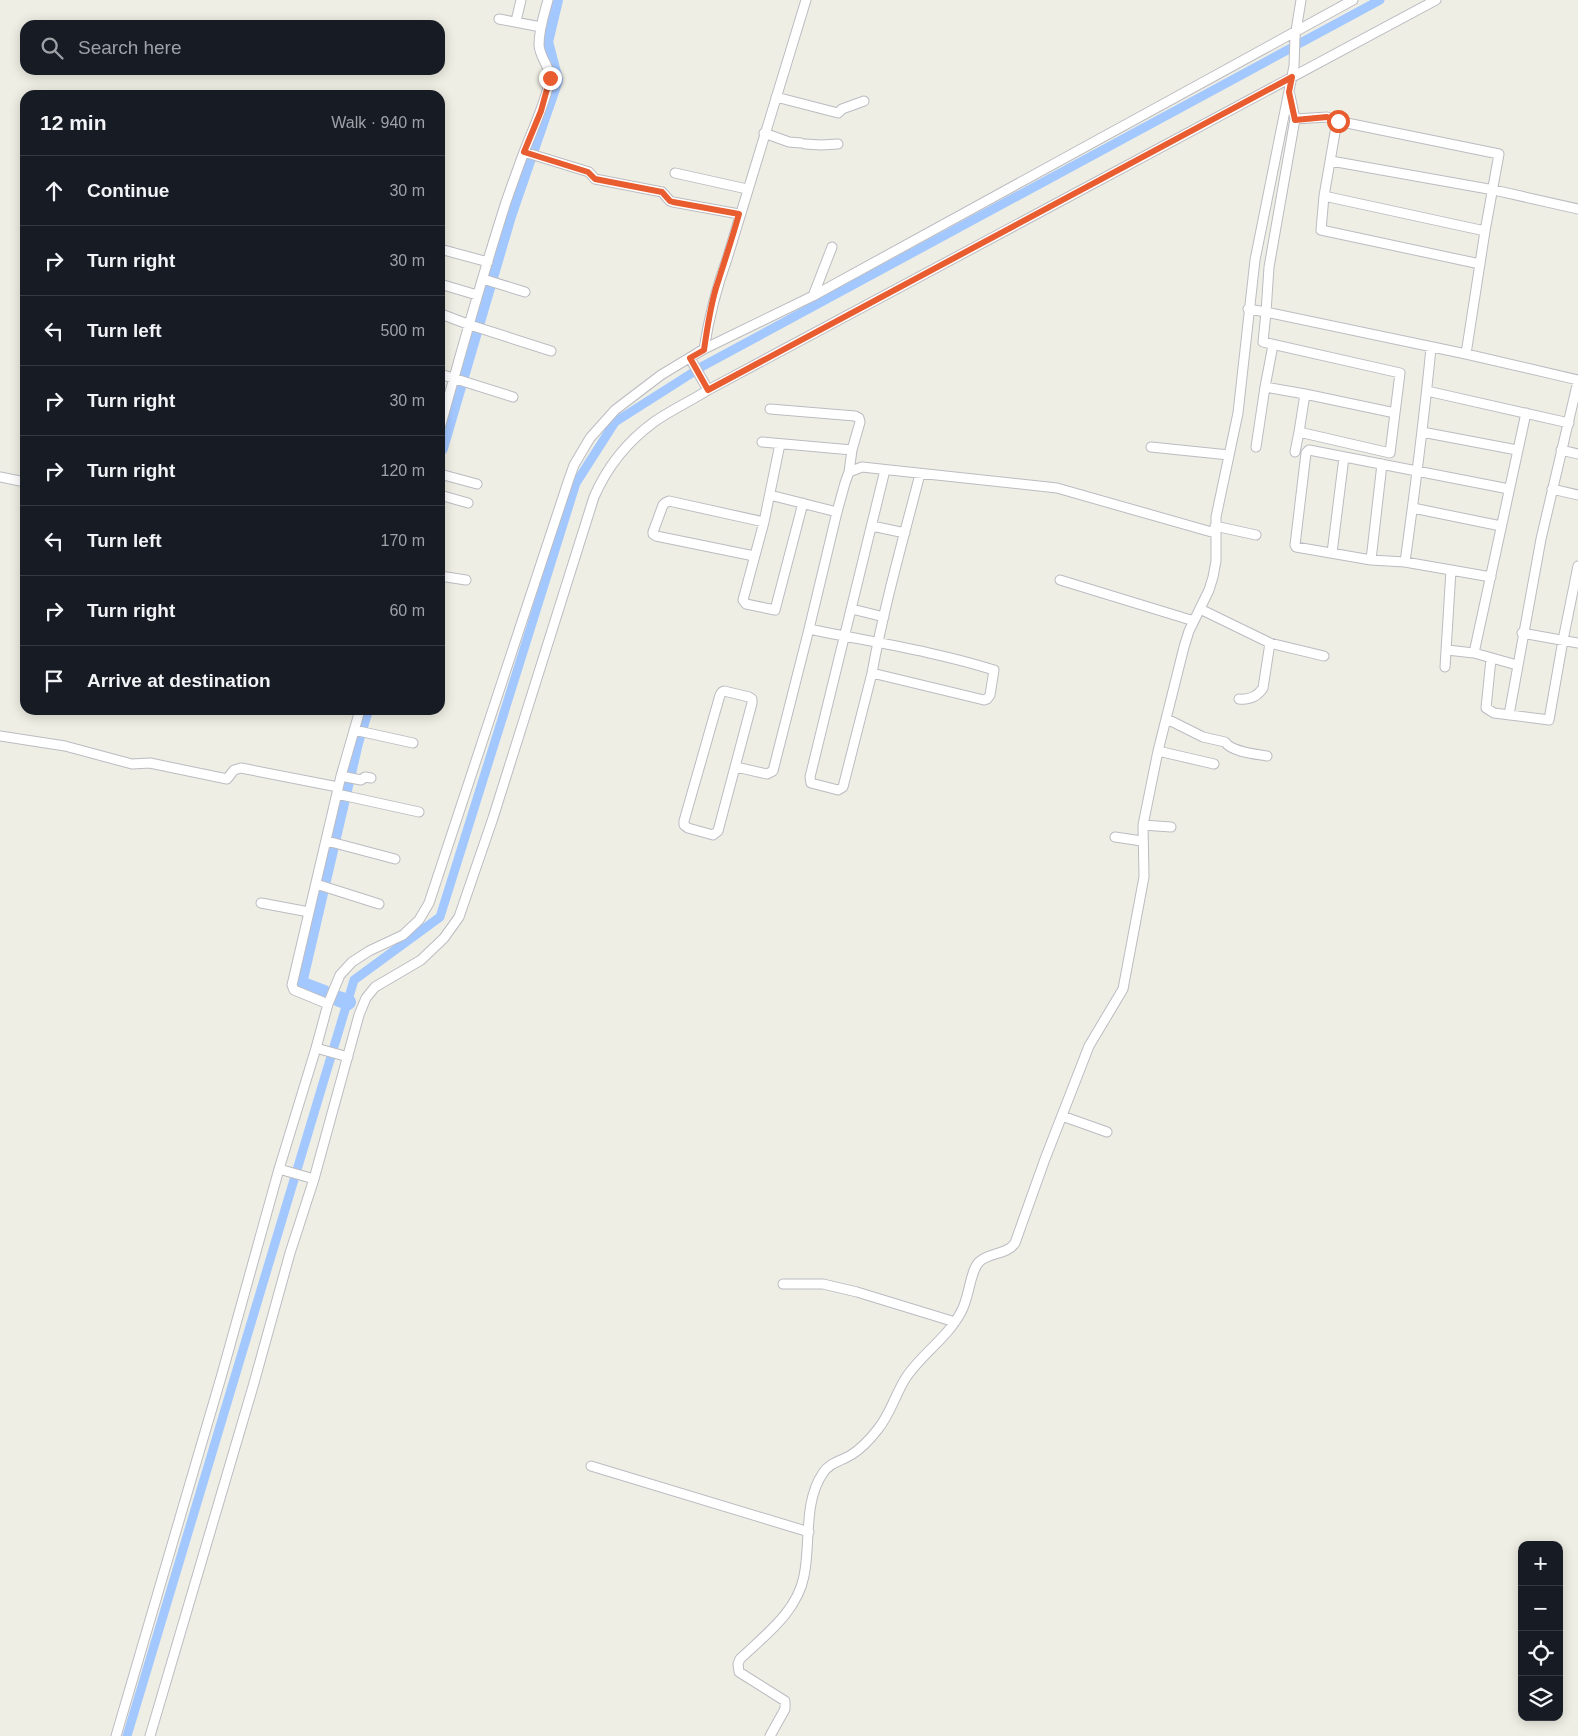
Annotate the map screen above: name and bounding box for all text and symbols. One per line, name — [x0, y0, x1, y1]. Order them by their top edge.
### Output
search box — [20, 20, 445, 75]
icon: search — [38, 34, 66, 62]
text: Search here — [78, 37, 182, 58]
route end — [539, 67, 562, 90]
route start — [1327, 110, 1350, 133]
text: 12 min — [40, 111, 107, 134]
text: Walk · 940 m — [331, 114, 425, 131]
icon: ahead — [40, 177, 68, 205]
text: Continue — [87, 180, 169, 201]
text: 30 m — [389, 182, 425, 199]
icon: right — [40, 247, 68, 275]
text: Turn right — [87, 250, 175, 271]
text: 30 m — [389, 252, 425, 269]
icon: left — [40, 317, 68, 345]
text: Turn left — [87, 320, 162, 341]
text: 500 m — [381, 322, 425, 339]
icon: right — [40, 387, 68, 415]
text: Turn right — [87, 390, 175, 411]
text: 30 m — [389, 392, 425, 409]
icon: right — [40, 457, 68, 485]
text: Turn right — [87, 460, 175, 481]
text: 120 m — [381, 462, 425, 479]
icon: left — [40, 527, 68, 555]
text: Turn left — [87, 530, 162, 551]
text: 170 m — [381, 532, 425, 549]
icon: right — [40, 597, 68, 625]
text: Turn right — [87, 600, 175, 621]
text: 60 m — [389, 602, 425, 619]
icon: arrive — [40, 667, 68, 695]
text: Arrive at destination — [87, 670, 271, 691]
map controls — [1518, 1541, 1563, 1721]
button: + — [1518, 1541, 1563, 1586]
button: − — [1518, 1586, 1563, 1631]
button: locate — [1518, 1631, 1563, 1676]
button: layers — [1518, 1676, 1563, 1721]

